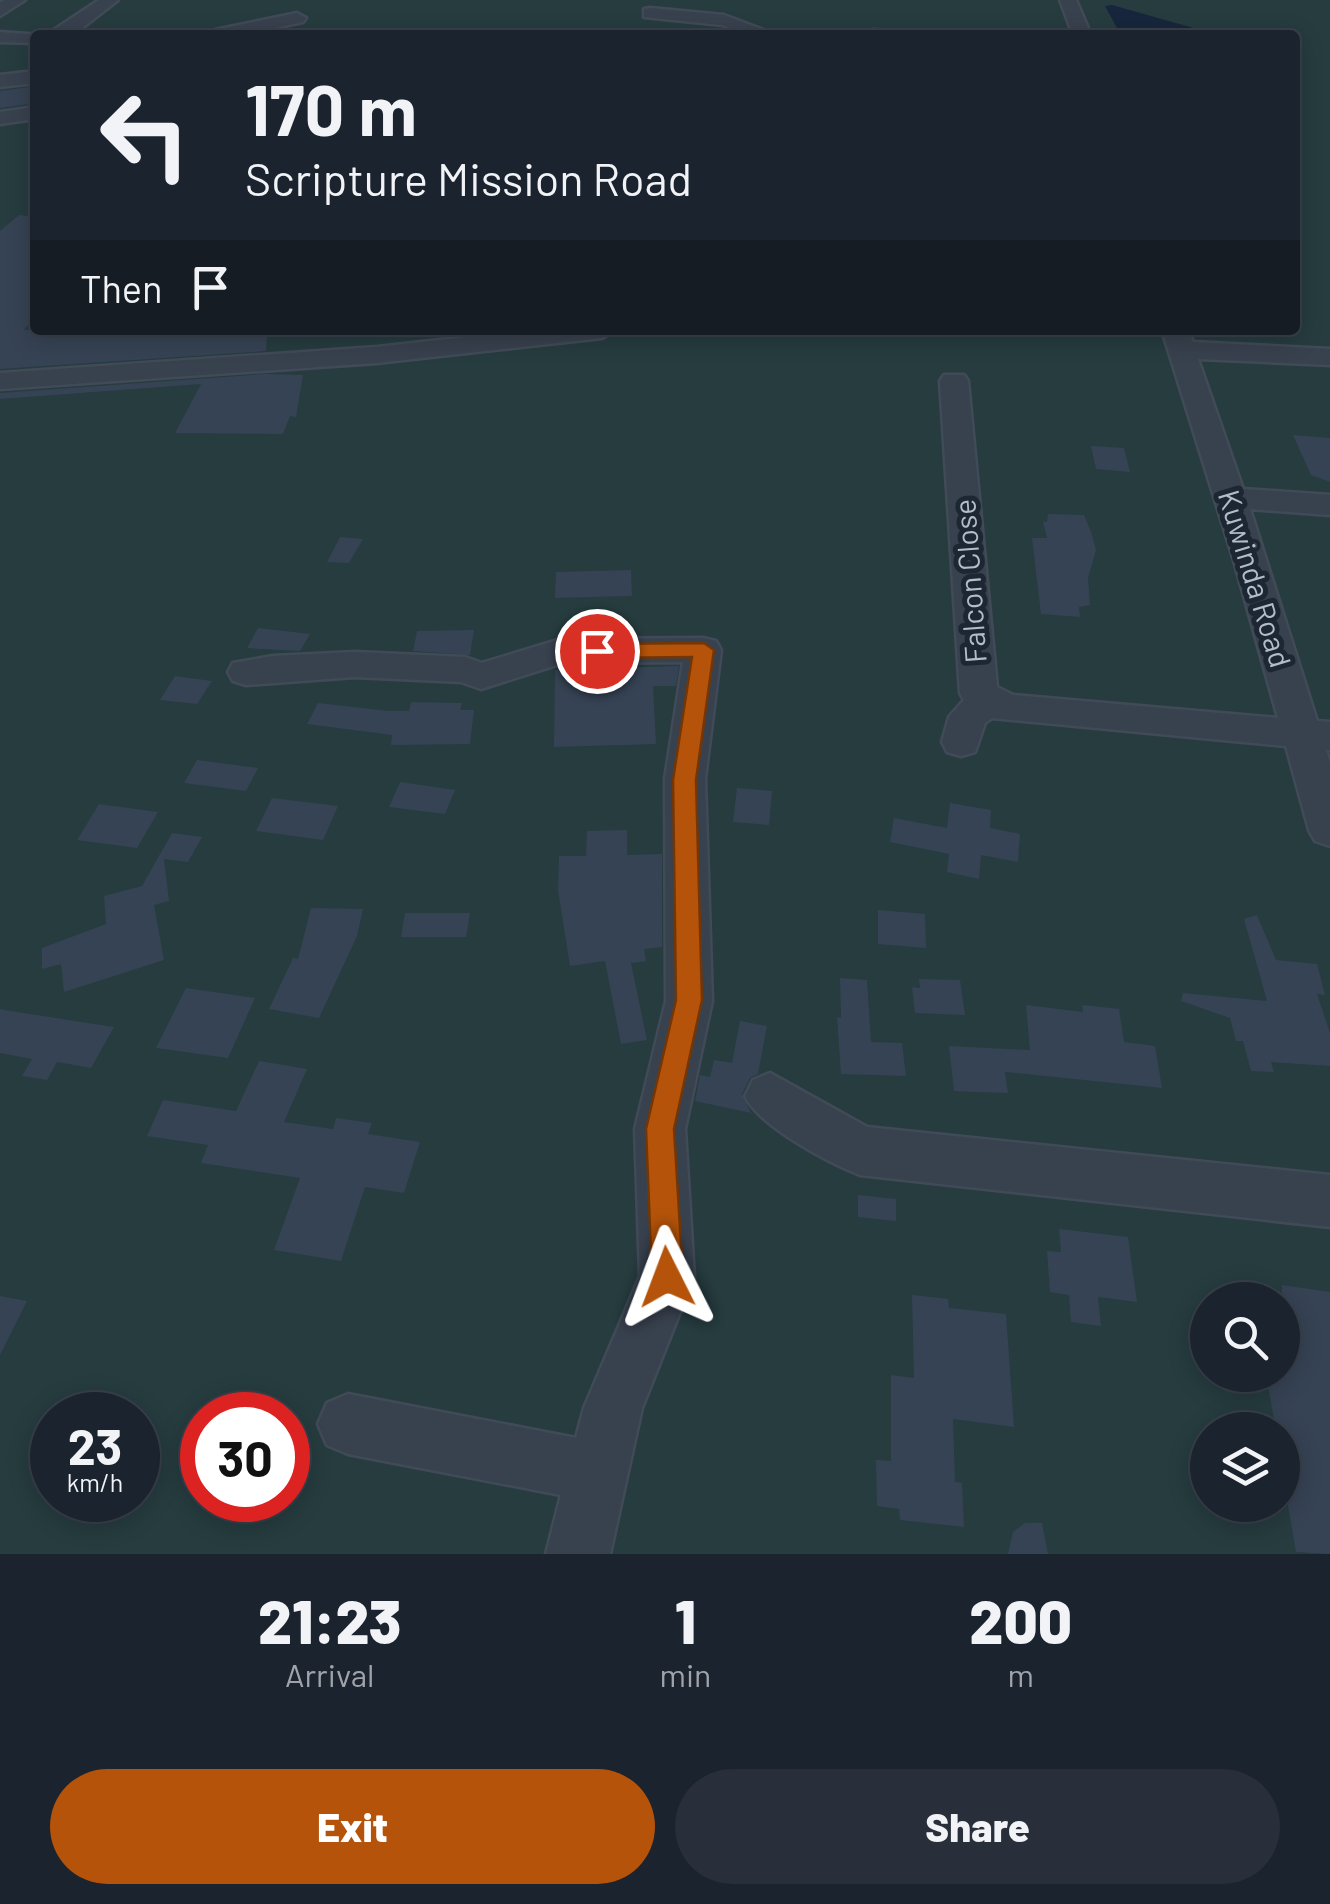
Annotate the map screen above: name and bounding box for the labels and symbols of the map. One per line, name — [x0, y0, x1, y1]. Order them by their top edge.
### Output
street label: Kuwinda Road — [1212, 485, 1300, 672]
street label: Falcon Close — [945, 498, 993, 664]
pin — [555, 609, 640, 694]
position arrow — [615, 1225, 719, 1329]
speed limit sign: 30 — [180, 1392, 310, 1522]

